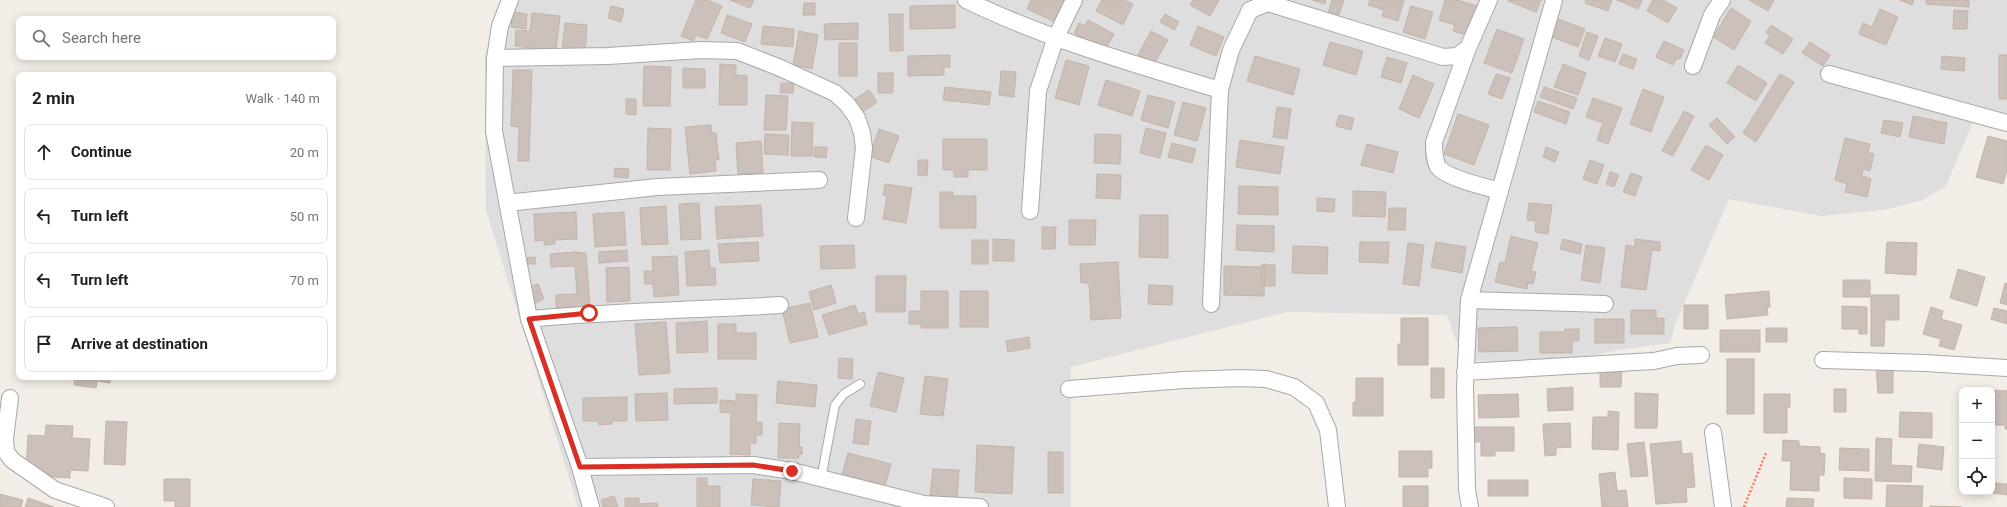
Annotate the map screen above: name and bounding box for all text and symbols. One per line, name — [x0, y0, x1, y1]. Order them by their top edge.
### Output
search box — [16, 16, 336, 60]
icon: search — [30, 27, 52, 49]
text: Search here — [62, 29, 141, 47]
text: 2 min — [32, 88, 75, 108]
text: Walk · 140 m — [245, 91, 320, 106]
icon: ahead — [33, 141, 55, 163]
text: Continue — [71, 143, 132, 161]
text: 20 m — [290, 145, 319, 160]
icon: left — [33, 205, 55, 227]
text: Turn left — [71, 207, 128, 225]
text: 50 m — [290, 209, 319, 224]
icon: left — [33, 269, 55, 291]
text: Turn left — [71, 271, 128, 289]
text: 70 m — [290, 273, 319, 288]
route start — [580, 304, 598, 322]
icon: arrive — [33, 333, 55, 355]
text: Arrive at destination — [71, 335, 208, 353]
map controls — [1959, 387, 1995, 495]
button: + — [1959, 387, 1995, 423]
button: − — [1959, 423, 1995, 459]
button: locate — [1959, 459, 1995, 495]
route end — [783, 462, 801, 480]

